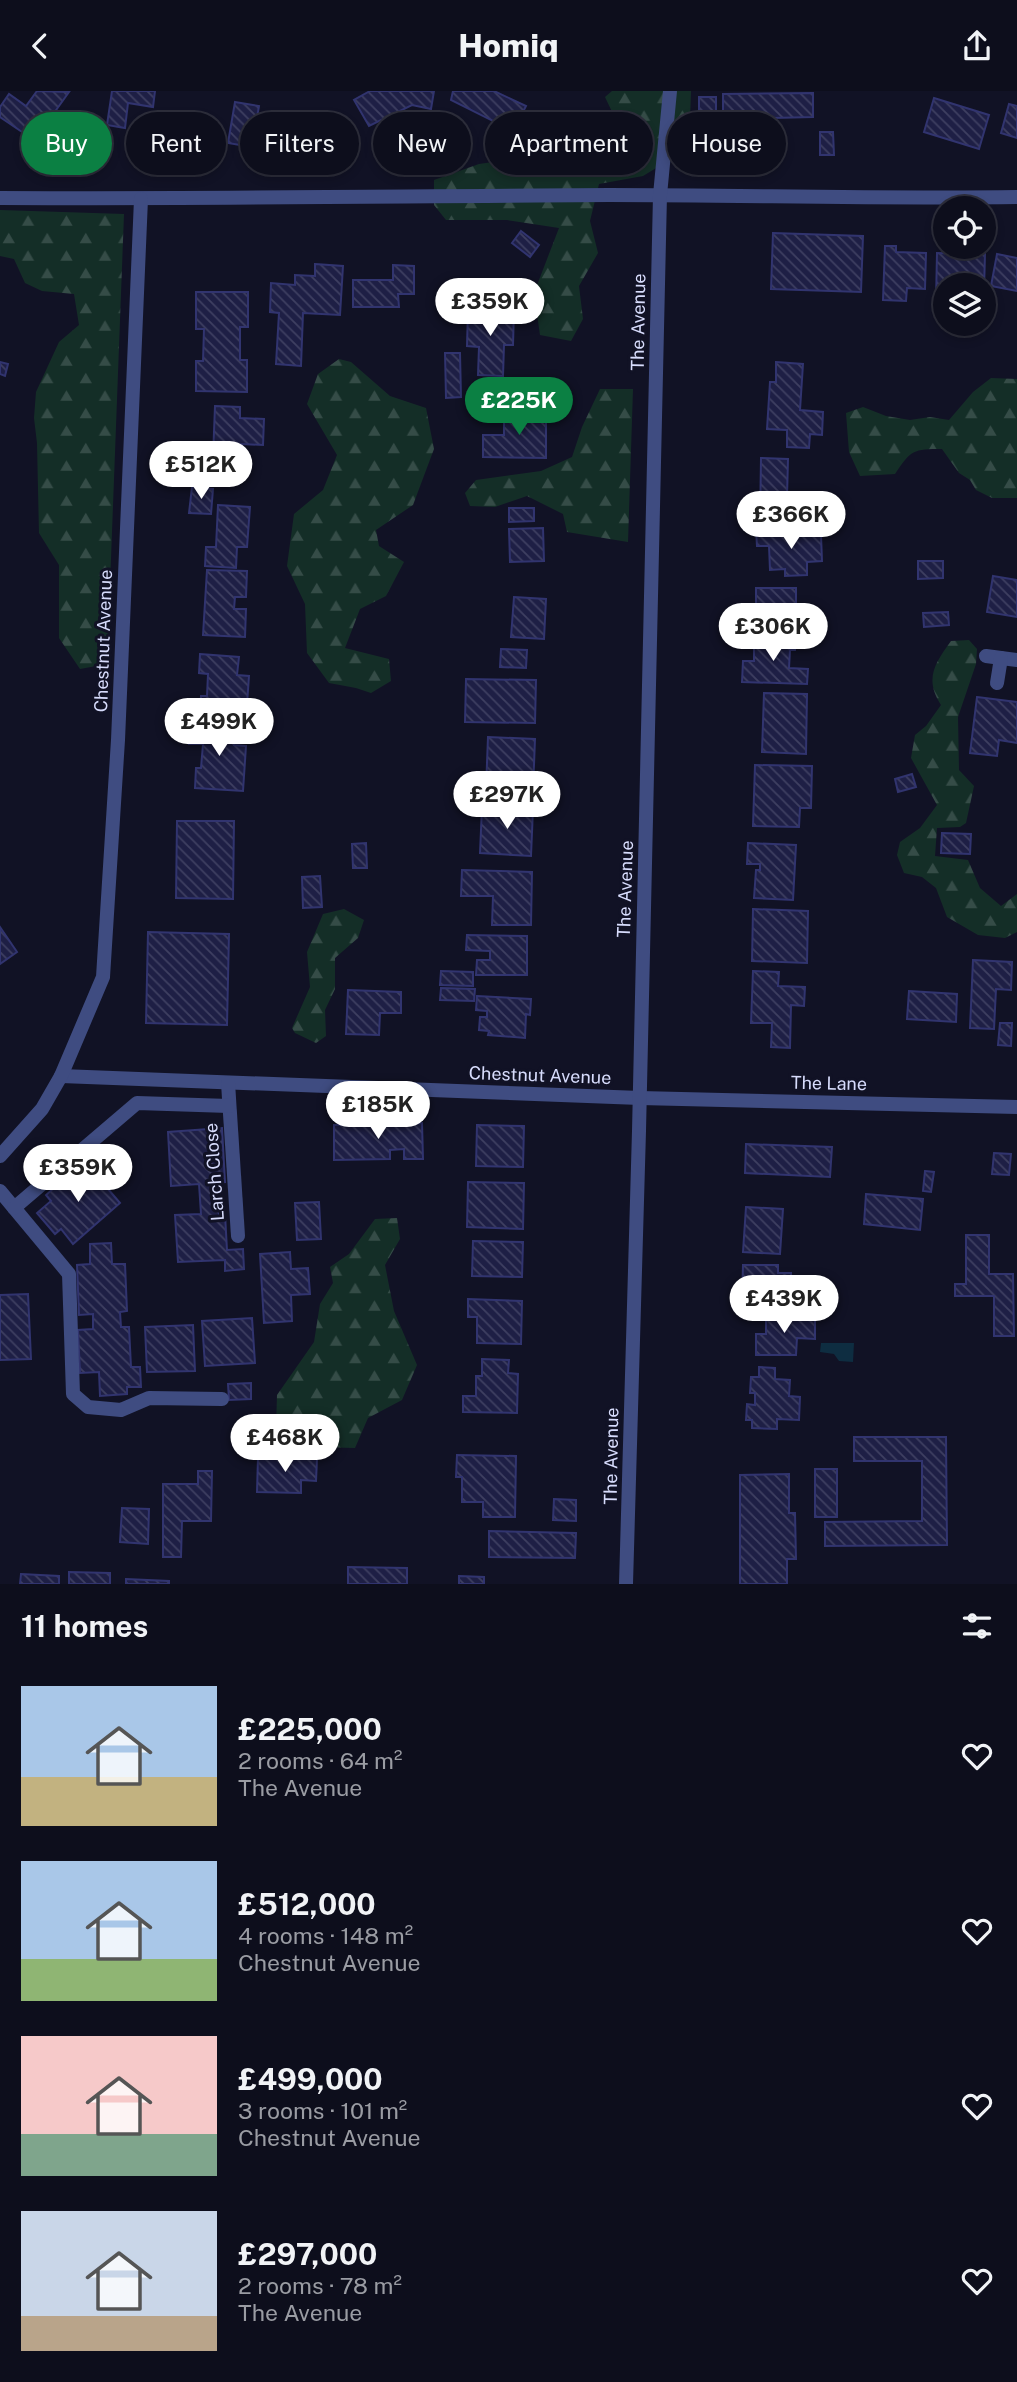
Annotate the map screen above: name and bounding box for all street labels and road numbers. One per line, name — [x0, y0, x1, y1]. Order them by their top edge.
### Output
street label: The Avenue — [627, 273, 649, 371]
street label: Chestnut Avenue — [90, 569, 116, 713]
street label: The Avenue — [613, 840, 637, 938]
street label: Chestnut Avenue — [468, 1062, 612, 1088]
street label: The Lane — [791, 1072, 867, 1094]
street label: Larch Close — [200, 1122, 228, 1222]
street label: The Avenue — [600, 1407, 622, 1505]

